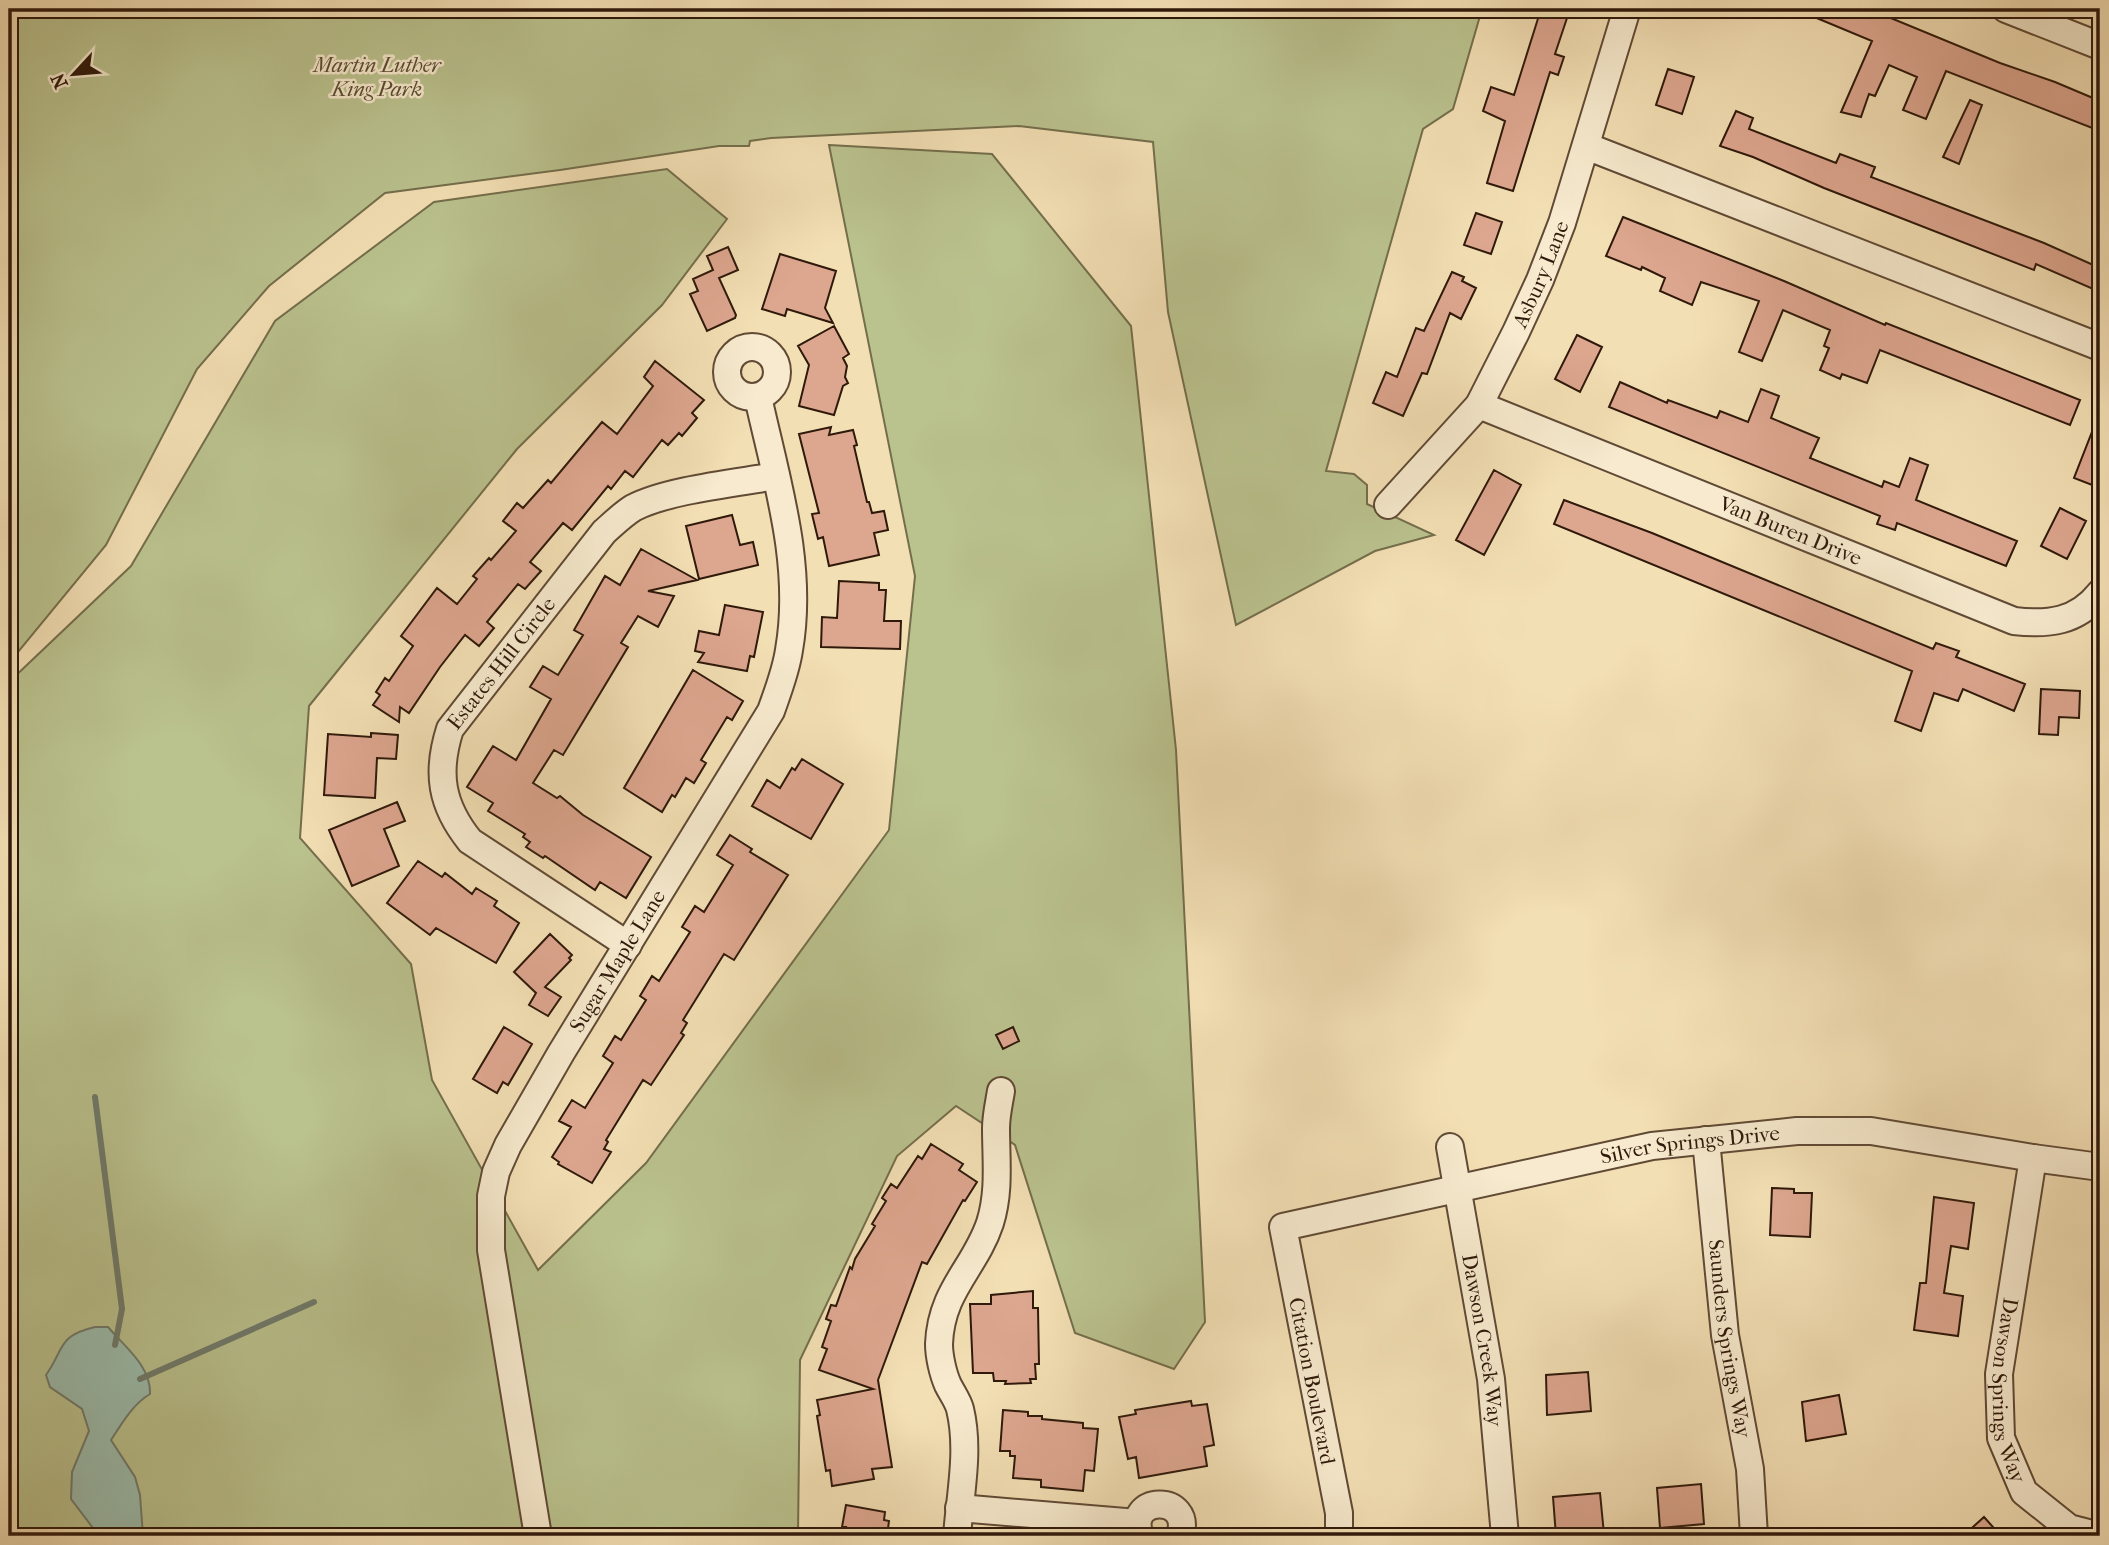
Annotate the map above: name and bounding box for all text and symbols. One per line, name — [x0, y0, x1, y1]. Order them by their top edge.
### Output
north arrow — [38, 38, 108, 108]
park label: Martin Luther King Park — [311, 53, 442, 101]
text: N — [46, 69, 73, 92]
street label: Asbury Lane — [1507, 217, 1574, 332]
street label: Van Buren Drive — [1715, 491, 1865, 570]
street label: Estates Hill Circle — [442, 592, 560, 734]
street label: Sugar Maple Lane — [565, 885, 670, 1037]
street label: Silver Springs Drive — [1598, 1121, 1781, 1169]
street label: Saunders Springs Way — [1704, 1238, 1756, 1440]
street label: Dawson Creek Way — [1457, 1252, 1507, 1428]
street label: Citation Boulevard — [1284, 1295, 1340, 1467]
street label: Dawson Springs Way — [1987, 1296, 2031, 1487]

